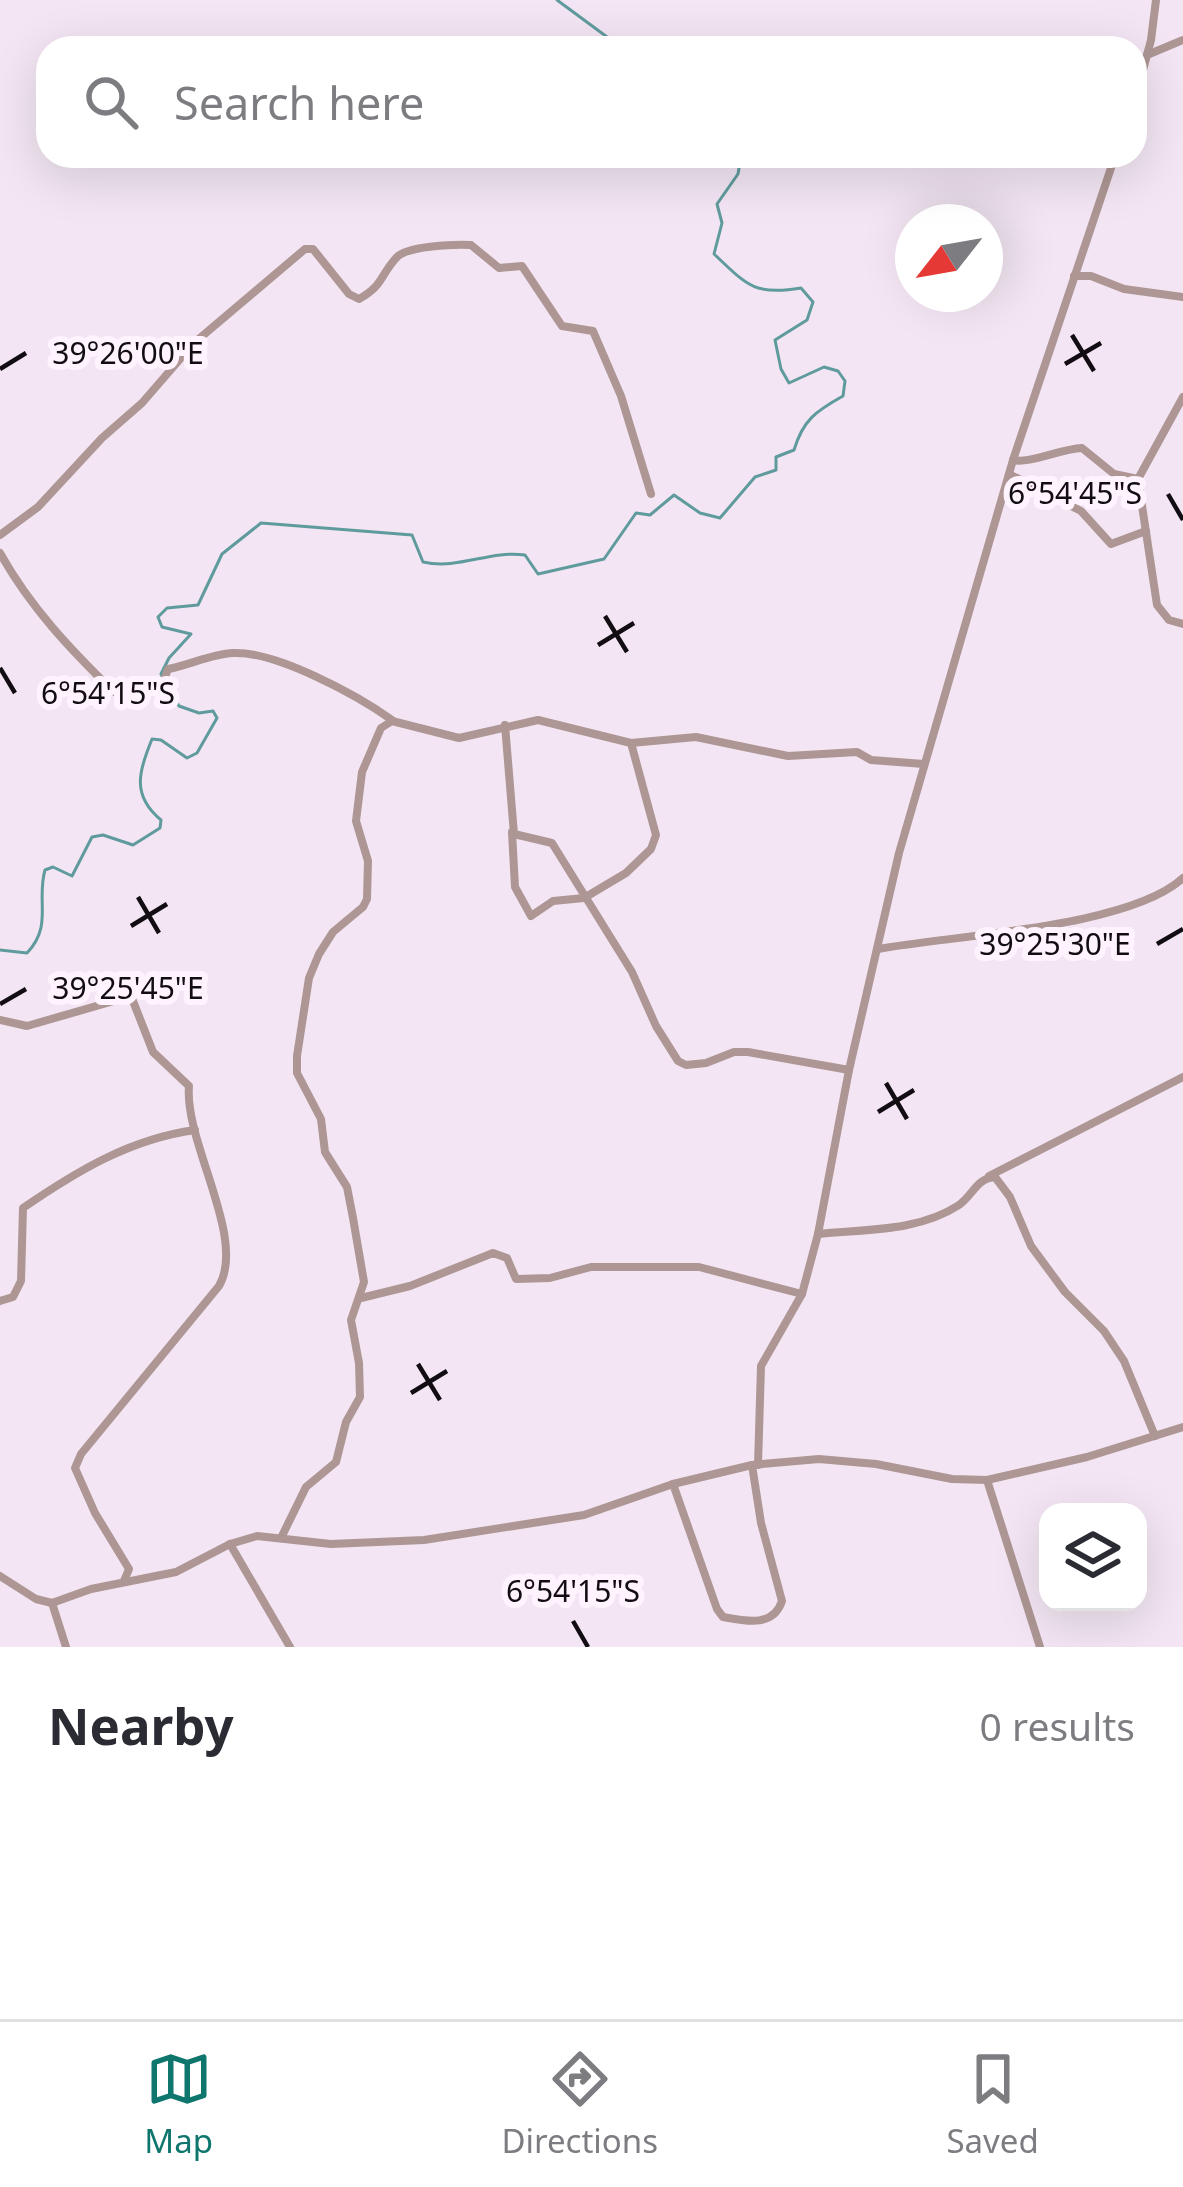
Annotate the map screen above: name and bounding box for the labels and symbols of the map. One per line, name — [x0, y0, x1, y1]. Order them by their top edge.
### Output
north arrow — [895, 204, 1003, 312]
text: 39°26'00"E — [52, 332, 204, 373]
text: 6°54'45"S — [1008, 472, 1142, 513]
text: 6°54'15"S — [41, 672, 175, 713]
text: 39°25'30"E — [979, 923, 1131, 964]
text: 39°25'45"E — [52, 967, 204, 1008]
text: 6°54'15"S — [506, 1570, 640, 1611]

